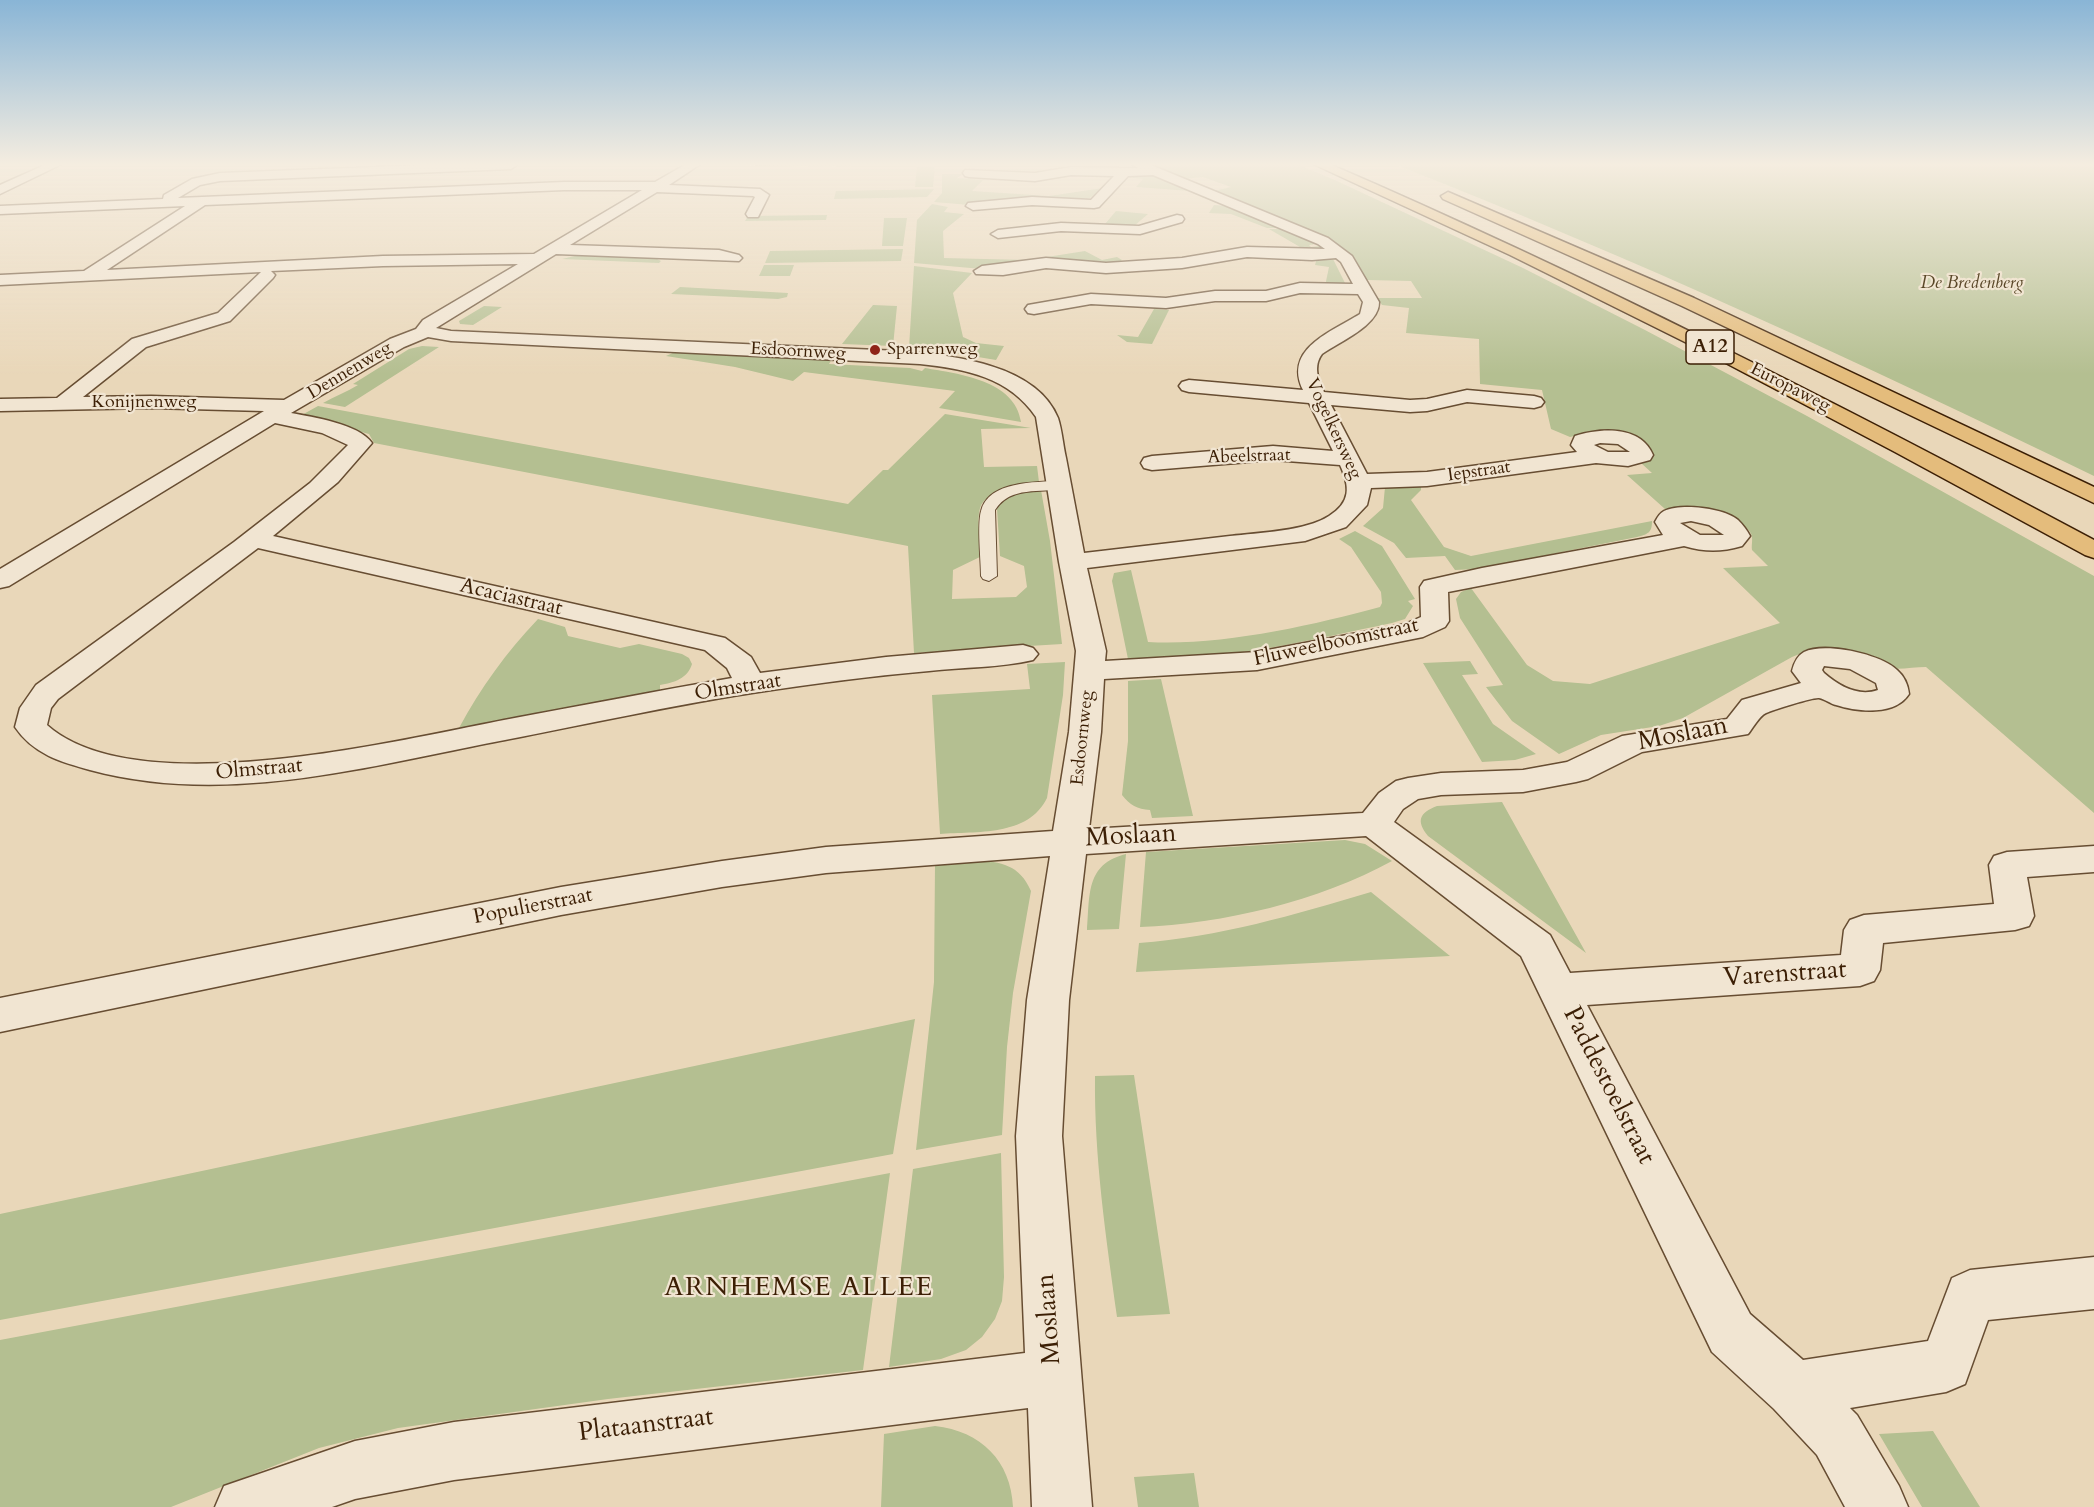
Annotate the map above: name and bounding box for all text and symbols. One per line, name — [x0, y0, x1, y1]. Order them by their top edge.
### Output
park label: De Bredenberg — [1920, 273, 2024, 295]
road number: A12 — [1686, 330, 1734, 364]
street label: Dennenweg — [304, 337, 396, 405]
street label: Esdoornweg — [750, 339, 846, 365]
place label: Sparrenweg — [887, 339, 978, 361]
marker: Sparrenweg — [868, 343, 882, 357]
street label: Europaweg — [1746, 359, 1834, 417]
street label: Vogelkersweg — [1300, 375, 1366, 483]
street label: Konijnenweg — [92, 392, 196, 414]
street label: Abeelstraat — [1207, 445, 1291, 469]
street label: Iepstraat — [1446, 457, 1512, 487]
street label: Acaciastraat — [457, 574, 565, 622]
street label: Fluweelboomstraat — [1251, 613, 1421, 673]
street label: Olmstraat — [693, 669, 783, 707]
street label: Esdoornweg — [1067, 689, 1099, 787]
street label: Moslaan — [1635, 711, 1731, 759]
street label: Olmstraat — [214, 754, 304, 786]
street label: Moslaan — [1085, 819, 1177, 855]
street label: Populierstraat — [471, 883, 595, 931]
street label: Varenstraat — [1722, 955, 1848, 995]
street label: Paddestoelstraat — [1555, 1002, 1661, 1170]
street label: Moslaan — [1031, 1272, 1069, 1366]
district label: ARNHEMSE ALLEE — [664, 1273, 934, 1305]
street label: Plataanstraat — [577, 1402, 715, 1450]

